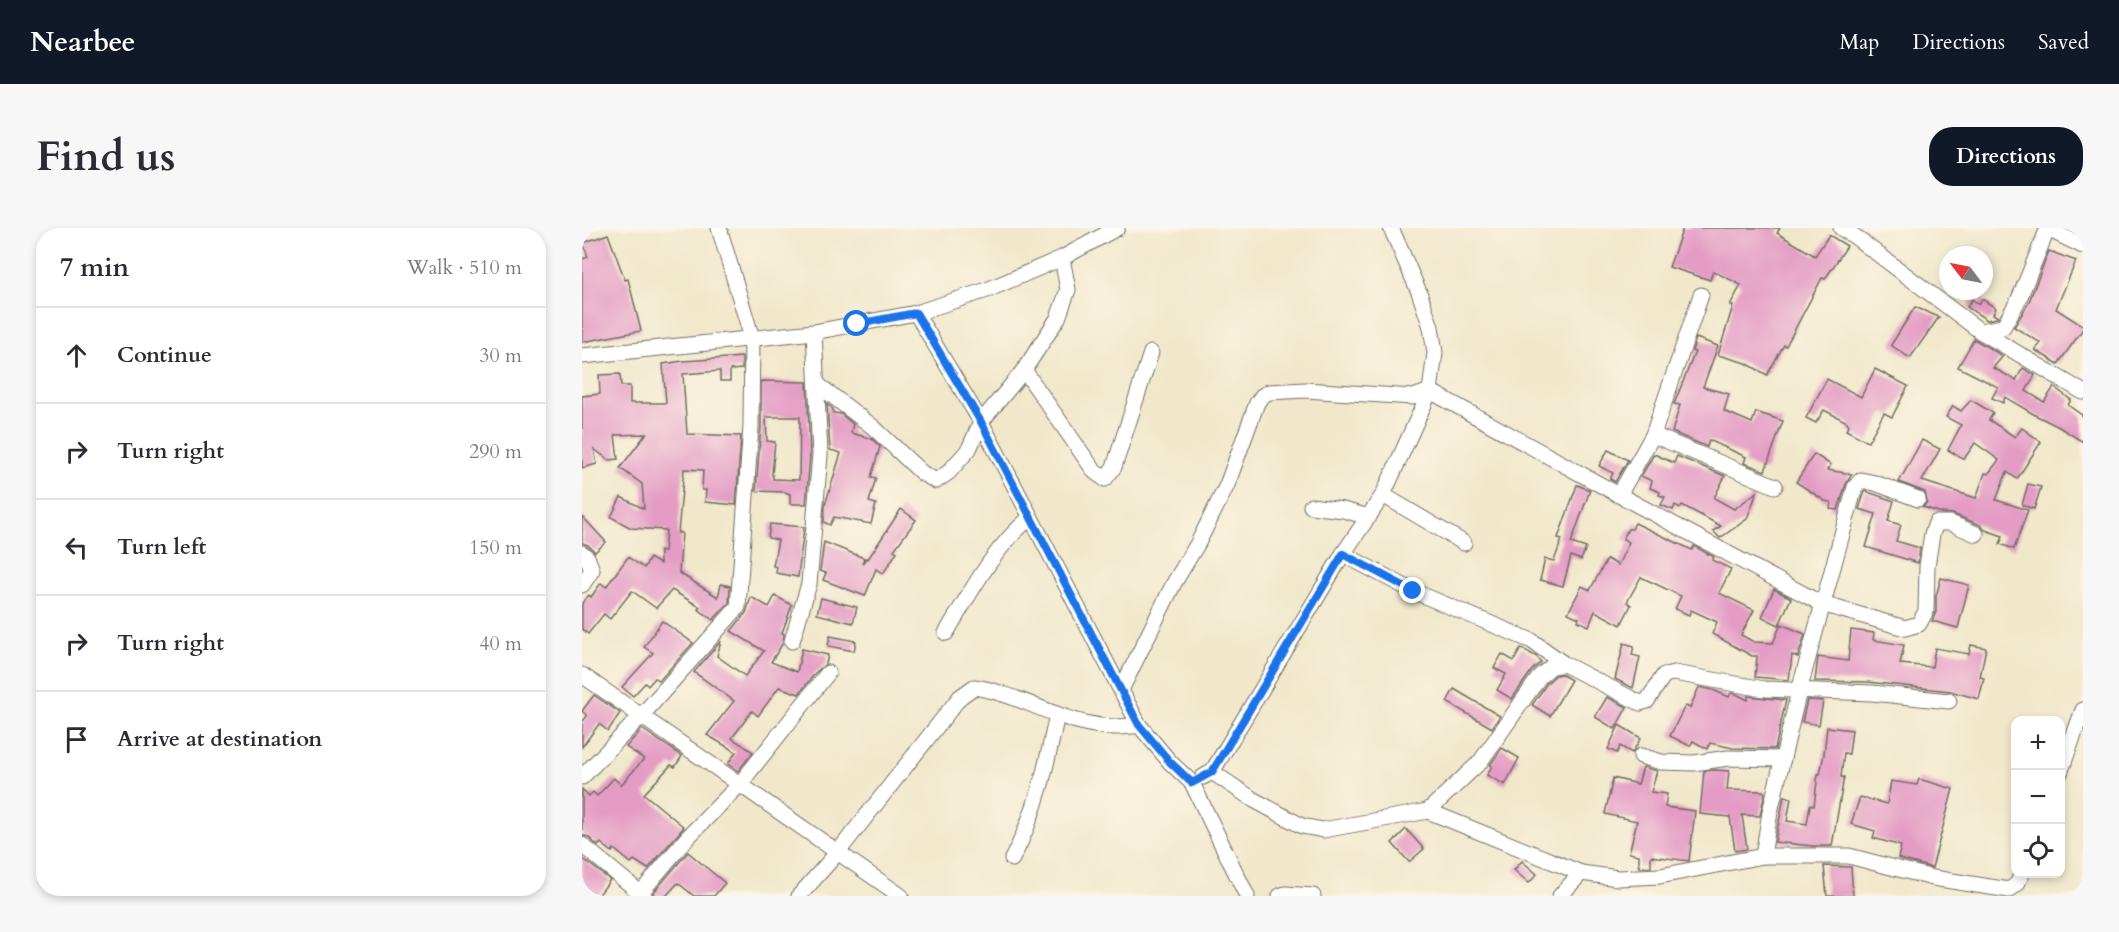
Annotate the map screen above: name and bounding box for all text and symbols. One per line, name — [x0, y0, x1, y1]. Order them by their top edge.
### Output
text: Nearbee — [30, 23, 135, 61]
text: Map — [1839, 28, 1879, 57]
text: Directions — [1912, 28, 2005, 57]
text: Saved — [2038, 28, 2089, 57]
button: Directions — [1929, 127, 2083, 186]
text: Find us — [36, 128, 176, 185]
north arrow — [1939, 246, 1993, 300]
text: 7 min — [60, 250, 129, 285]
text: Walk · 510 m — [407, 254, 522, 281]
route start — [843, 310, 869, 336]
icon: ahead — [60, 339, 93, 372]
text: Continue — [117, 340, 212, 370]
text: 30 m — [479, 342, 522, 369]
icon: right — [60, 435, 93, 468]
text: Turn right — [117, 436, 224, 466]
text: 290 m — [469, 438, 522, 465]
icon: left — [60, 531, 93, 564]
text: Turn left — [117, 532, 206, 562]
text: 150 m — [469, 534, 522, 561]
route end — [1399, 577, 1425, 603]
icon: right — [60, 627, 93, 660]
text: Turn right — [117, 628, 224, 658]
text: 40 m — [479, 630, 522, 657]
map controls — [2011, 716, 2065, 878]
button: + — [2011, 716, 2065, 770]
icon: arrive — [60, 723, 93, 756]
text: Arrive at destination — [117, 724, 322, 754]
button: − — [2011, 770, 2065, 824]
button: locate — [2011, 824, 2065, 878]

